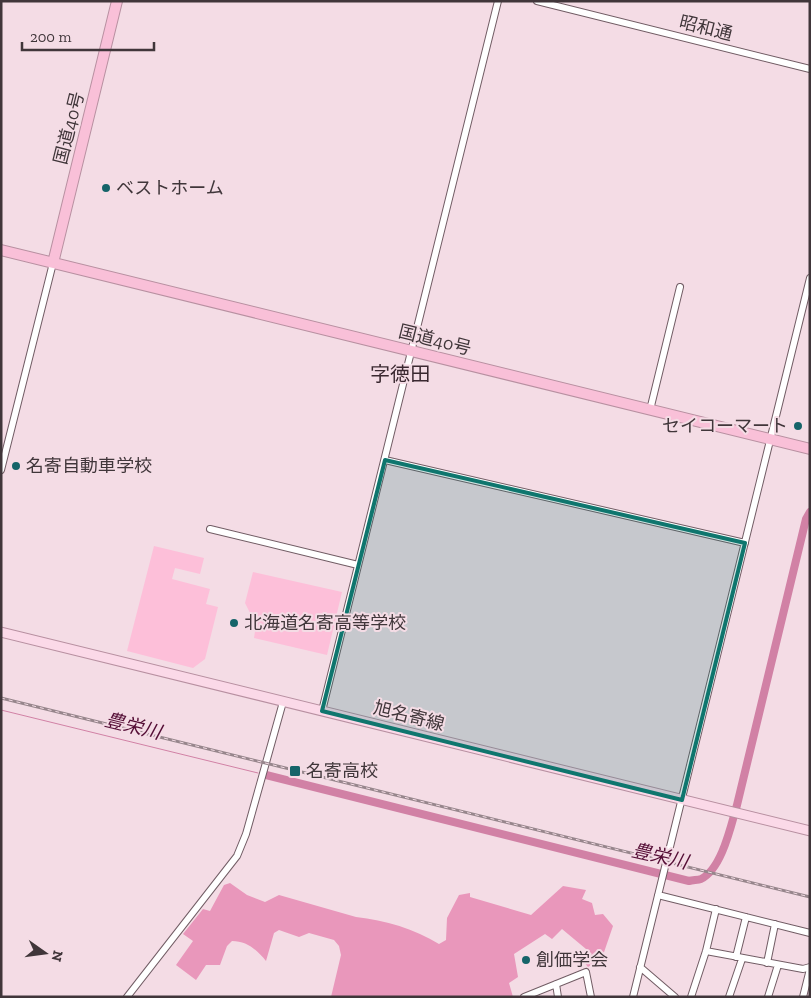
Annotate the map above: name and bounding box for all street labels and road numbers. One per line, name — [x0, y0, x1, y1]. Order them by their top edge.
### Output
street label: 昭和通 — [677, 11, 735, 45]
street label: 国道40号 — [49, 89, 89, 167]
street label: 国道40号 — [396, 320, 474, 360]
street label: 旭名寄線 — [371, 697, 447, 735]

